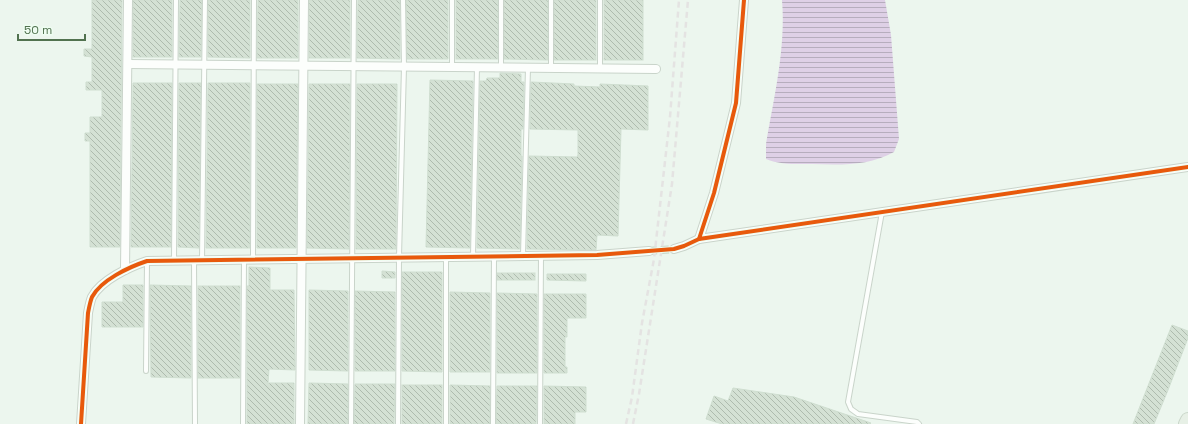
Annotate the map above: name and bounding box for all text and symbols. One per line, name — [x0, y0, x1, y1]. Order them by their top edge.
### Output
scale bar — [18, 16, 85, 42]
text: 50 m — [24, 22, 52, 38]

